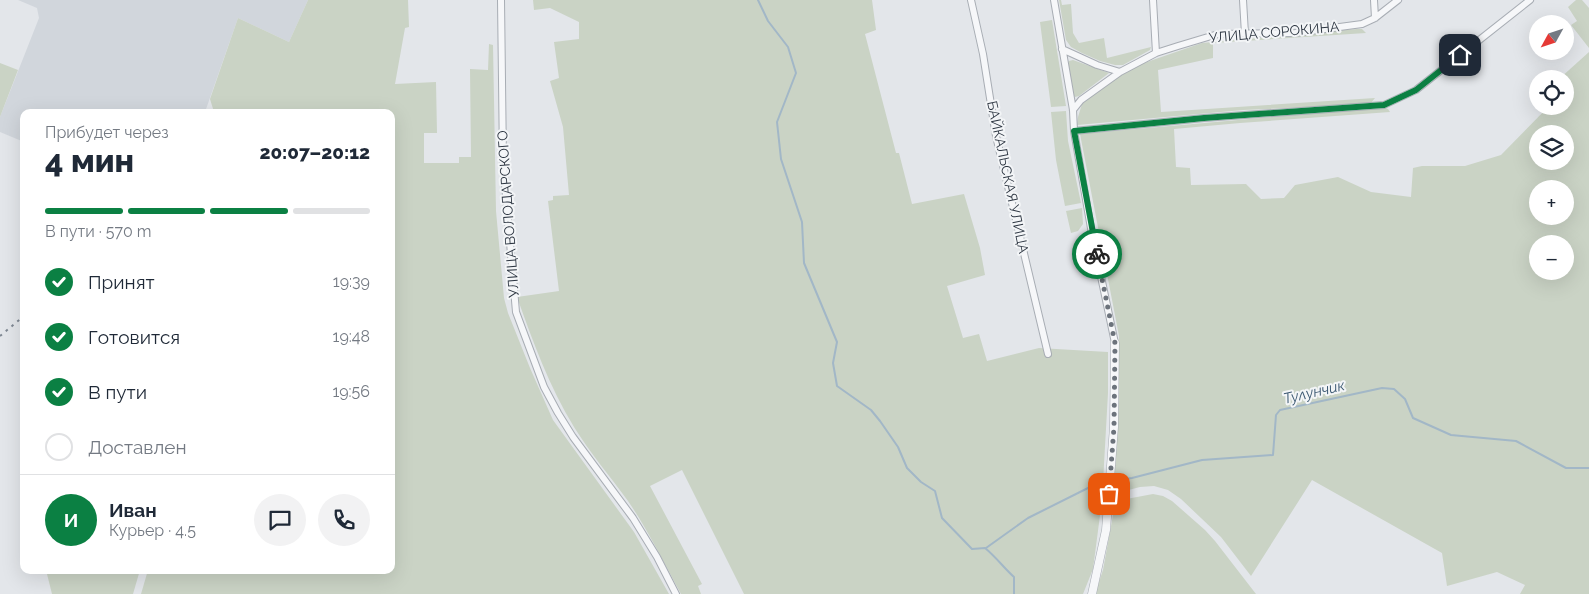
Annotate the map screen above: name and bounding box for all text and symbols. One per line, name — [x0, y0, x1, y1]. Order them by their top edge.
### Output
north arrow — [1529, 15, 1574, 60]
map controls — [1529, 15, 1574, 280]
street label: УЛИЦА СОРОКИНА — [1208, 18, 1340, 46]
pin — [1439, 34, 1481, 76]
icon: home — [1446, 41, 1474, 69]
button: locate — [1529, 70, 1574, 115]
street label: БАЙКАЛЬСКАЯ УЛИЦА — [984, 99, 1033, 255]
text: Прибудет через — [45, 123, 169, 142]
button: layers — [1529, 125, 1574, 170]
street label: УЛИЦА ВОЛОДАРСКОГО — [494, 130, 522, 298]
text: 20:07–20:12 — [259, 141, 370, 163]
text: 4 мин — [45, 142, 134, 179]
button: + — [1529, 180, 1574, 225]
text: В пути · 570 m — [45, 222, 152, 241]
courier — [1072, 229, 1122, 279]
button: − — [1529, 235, 1574, 280]
icon: bike — [1083, 240, 1111, 268]
icon: check — [45, 268, 73, 296]
text: Принят — [88, 271, 155, 293]
text: 19:39 — [333, 272, 370, 291]
icon: check — [45, 323, 73, 351]
text: Готовится — [88, 326, 180, 348]
text: 19:48 — [333, 327, 370, 346]
water label: Тулунчик — [1281, 376, 1347, 408]
icon: check — [45, 378, 73, 406]
text: В пути — [88, 381, 147, 403]
text: 19:56 — [332, 382, 370, 401]
text: Доставлен — [88, 436, 187, 458]
pin — [1088, 473, 1130, 515]
icon: bag — [1095, 480, 1123, 508]
button: chat — [254, 494, 306, 546]
button: phone — [318, 494, 370, 546]
text: Иван — [109, 499, 157, 521]
text: И — [64, 509, 78, 531]
text: Курьер · 4.5 — [109, 521, 196, 540]

